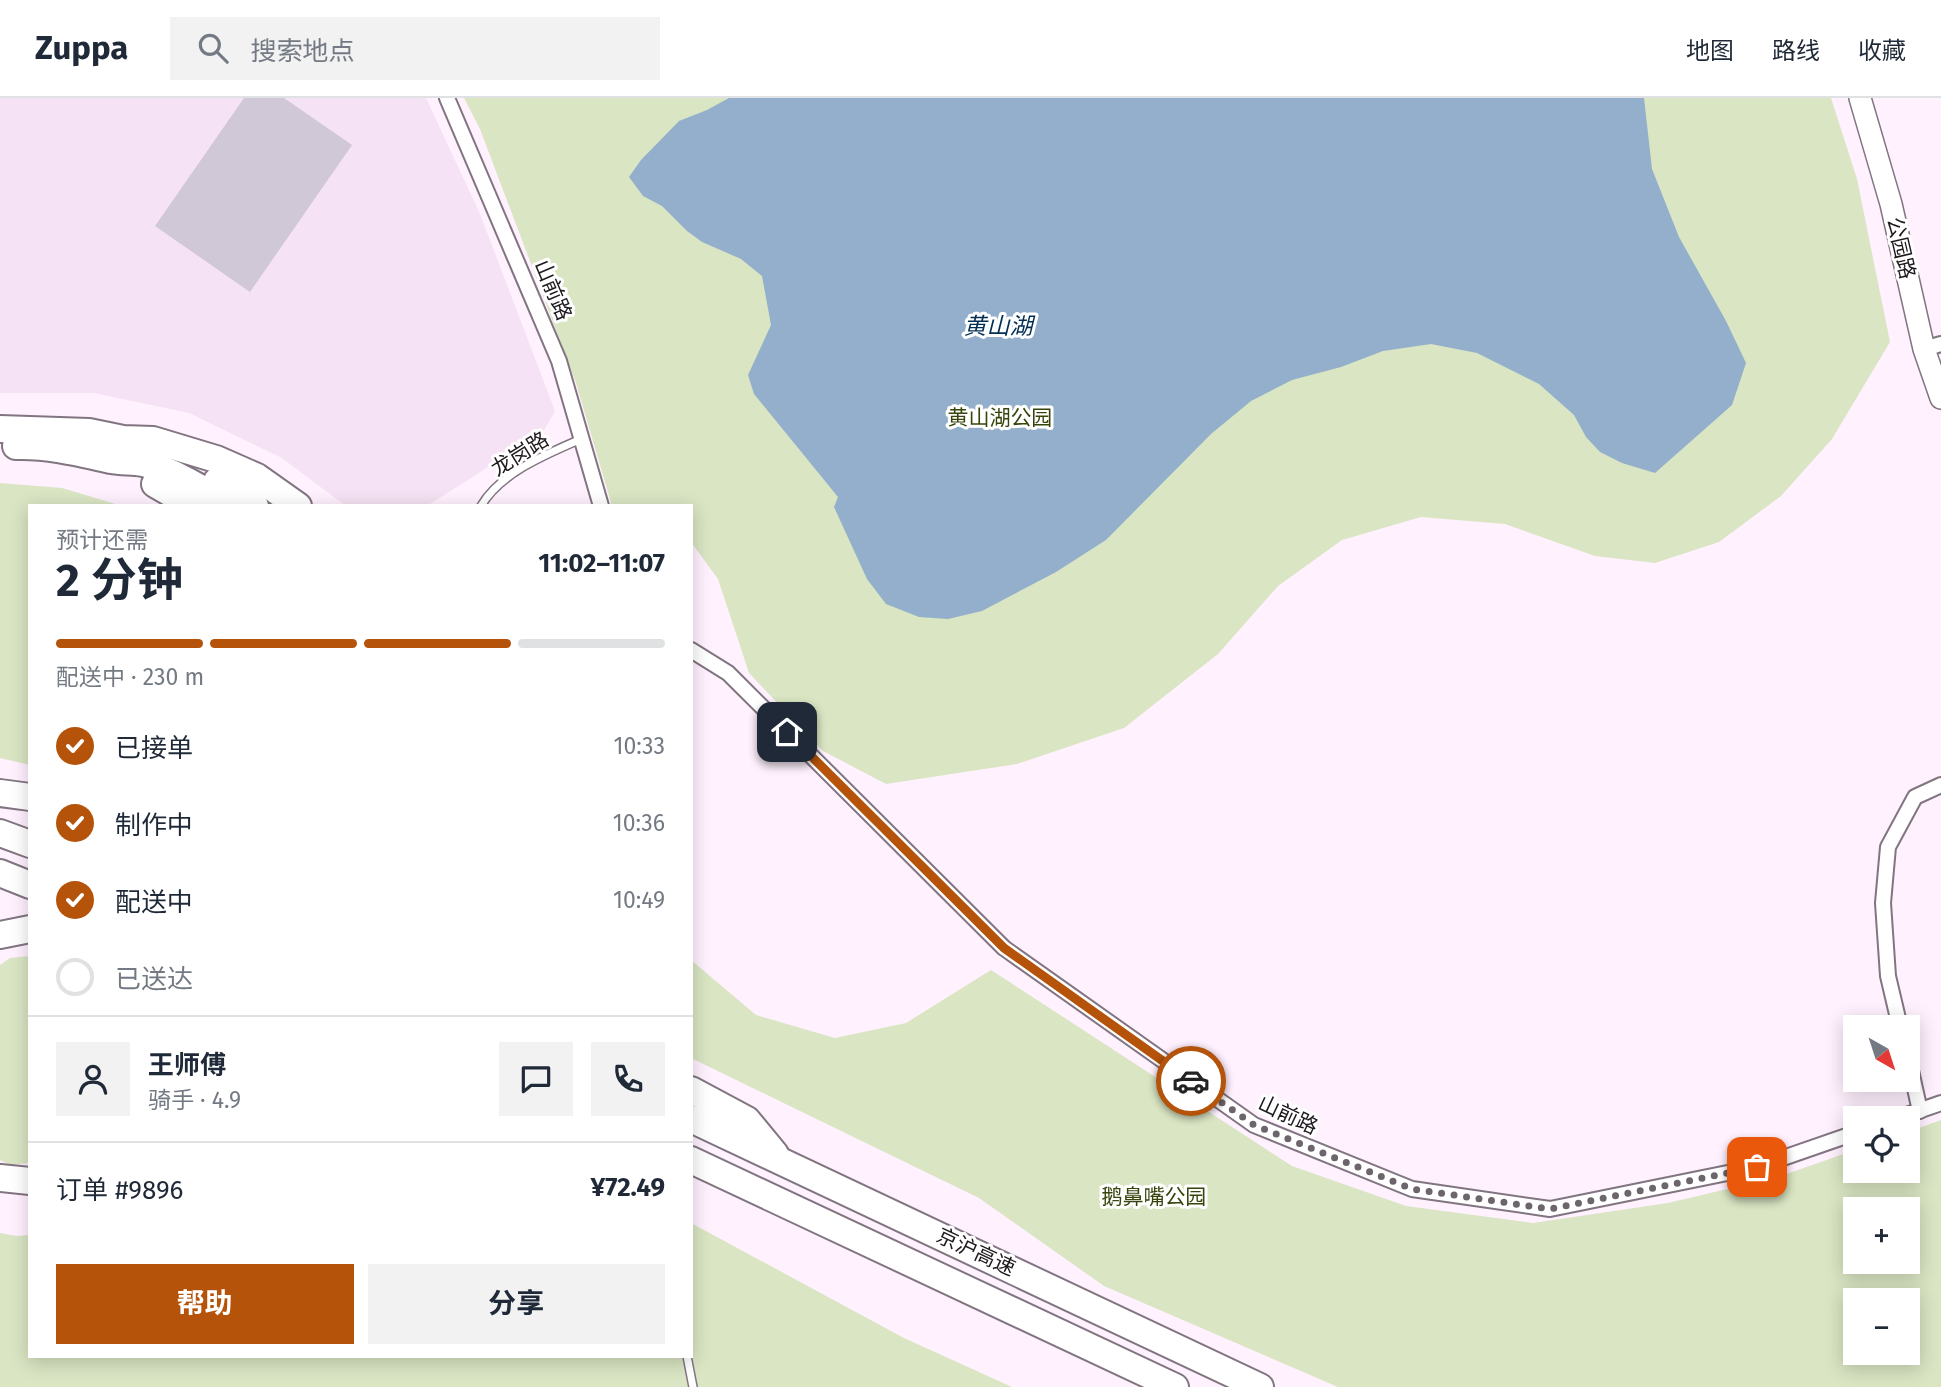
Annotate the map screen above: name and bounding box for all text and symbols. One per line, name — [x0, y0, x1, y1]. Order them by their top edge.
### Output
search box — [170, 17, 660, 80]
text: Zuppa — [35, 28, 128, 68]
icon: search — [194, 29, 232, 67]
text: 搜索地点 — [250, 36, 354, 67]
text: 地图 — [1686, 37, 1734, 65]
text: 路线 — [1772, 37, 1820, 65]
text: 收藏 — [1858, 37, 1906, 65]
street label: 公园路 — [1881, 214, 1921, 282]
street label: 山前路 — [529, 256, 577, 324]
water label: 黄山湖 — [964, 312, 1036, 340]
park label: 黄山湖公园 — [948, 405, 1053, 431]
street label: 龙岗路 — [486, 426, 554, 482]
text: 预计还需 — [56, 526, 148, 554]
text: 11:02–11:07 — [538, 548, 665, 579]
text: 2 分钟 — [56, 553, 183, 608]
text: 配送中 · 230 m — [56, 663, 204, 691]
pin — [757, 702, 817, 762]
icon: home — [768, 713, 806, 751]
icon: check — [56, 727, 94, 765]
text: 10:33 — [614, 732, 665, 760]
text: 已接单 — [115, 733, 193, 764]
icon: check — [56, 804, 94, 842]
text: 10:36 — [613, 809, 665, 837]
text: 制作中 — [115, 810, 193, 841]
icon: check — [56, 881, 94, 919]
text: 10:49 — [613, 886, 665, 914]
text: 配送中 — [115, 887, 193, 918]
text: 已送达 — [115, 964, 193, 995]
north arrow — [1843, 1015, 1920, 1092]
map controls — [1843, 1015, 1920, 1365]
button: person — [56, 1042, 130, 1116]
button: chat — [499, 1042, 573, 1116]
button: phone — [591, 1042, 665, 1116]
courier — [1156, 1046, 1226, 1116]
text: 王师傅 — [148, 1050, 226, 1081]
icon: car — [1172, 1062, 1210, 1100]
text: 骑手 · 4.9 — [148, 1086, 241, 1114]
street label: 山前路 — [1254, 1090, 1322, 1140]
button: locate — [1843, 1106, 1920, 1183]
pin — [1727, 1137, 1787, 1197]
icon: bag — [1738, 1148, 1776, 1186]
text: ¥72.49 — [590, 1172, 665, 1203]
text: 订单 #9896 — [56, 1175, 183, 1206]
park label: 鹅鼻嘴公园 — [1102, 1184, 1207, 1210]
button: + — [1843, 1197, 1920, 1274]
street label: 京沪高速 — [932, 1222, 1020, 1282]
button: 帮助 — [56, 1264, 354, 1344]
button: 分享 — [368, 1264, 665, 1344]
button: − — [1843, 1288, 1920, 1365]

